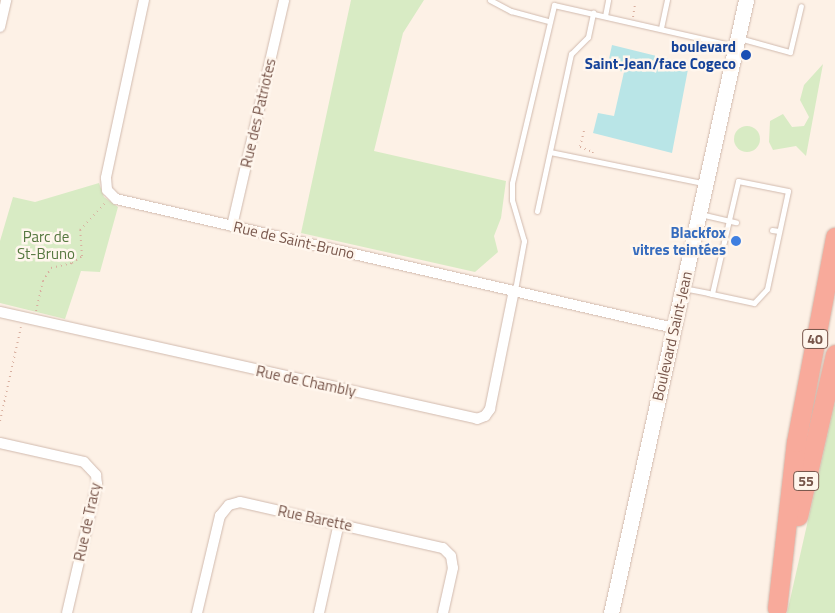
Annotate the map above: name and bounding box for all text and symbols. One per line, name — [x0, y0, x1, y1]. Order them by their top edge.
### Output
place label: boulevard Saint-Jean/face Cogeco — [585, 37, 736, 72]
marker: boulevard Saint-Jean/face Cogeco — [740, 49, 752, 61]
street label: Rue des Patriotes — [237, 57, 279, 169]
street label: Rue de Saint-Bruno — [232, 217, 356, 263]
place label: Blackfox vitres teintées — [632, 223, 726, 258]
park label: Parc de St-Bruno — [17, 227, 75, 262]
marker: Blackfox vitres teintées — [730, 235, 742, 247]
street label: Boulevard Saint-Jean — [648, 270, 696, 402]
road number: 40 — [801, 328, 829, 350]
street label: Rue de Chambly — [254, 362, 358, 400]
road number: 55 — [792, 470, 820, 492]
street label: Rue de Tracy — [70, 481, 104, 563]
street label: Rue Barette — [276, 501, 354, 535]

